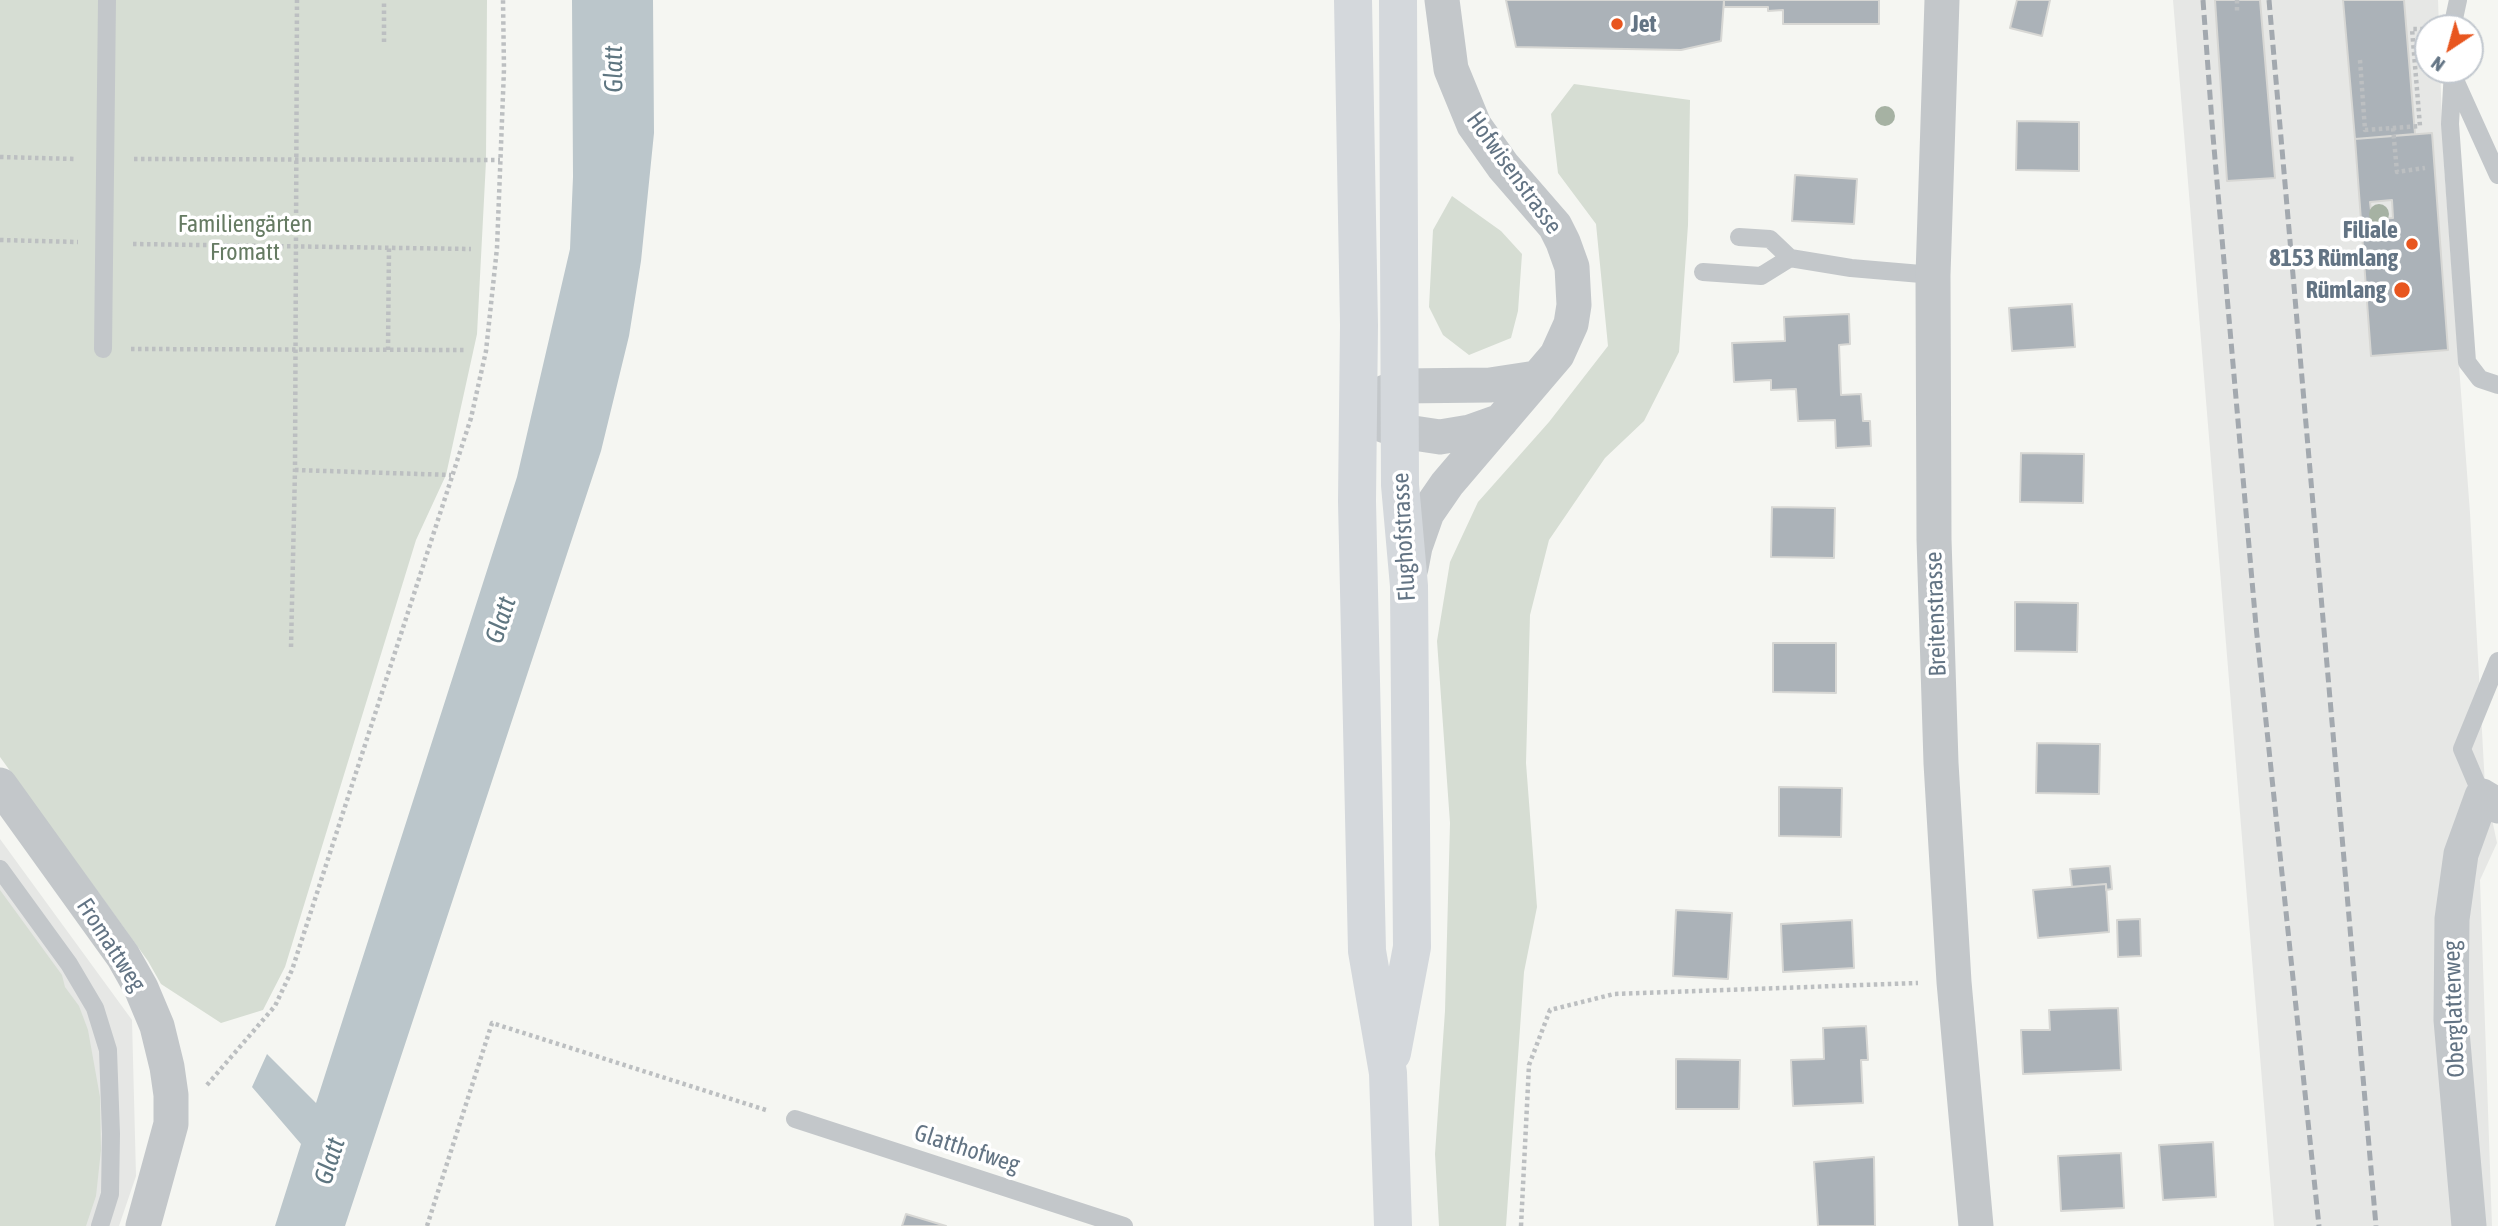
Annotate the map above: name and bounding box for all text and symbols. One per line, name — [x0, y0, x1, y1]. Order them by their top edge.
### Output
place label: Jet — [1631, 10, 1656, 38]
north arrow — [2414, 14, 2484, 84]
marker: Jet — [1609, 16, 1625, 32]
water label: Glatt — [598, 45, 630, 93]
text: N — [2427, 52, 2449, 77]
street label: Hofwisenstrasse — [1460, 106, 1568, 240]
park label: Familiengärten Fromatt — [178, 210, 312, 266]
place label: Filiale 8153 Rümlang — [2269, 216, 2398, 272]
marker: Filiale 8153 Rümlang — [2404, 236, 2420, 252]
place label: Rümlang — [2306, 276, 2386, 304]
marker: Rümlang — [2392, 280, 2412, 300]
street label: Flughofstrasse — [1386, 472, 1422, 602]
street label: Breitenstrasse — [1919, 551, 1953, 677]
water label: Glatt — [479, 593, 523, 647]
street label: Fromattweg — [70, 893, 152, 997]
street label: Oberglatterweg — [2437, 940, 2471, 1078]
street label: Glatthofweg — [911, 1118, 1023, 1180]
water label: Glatt — [308, 1134, 352, 1188]

